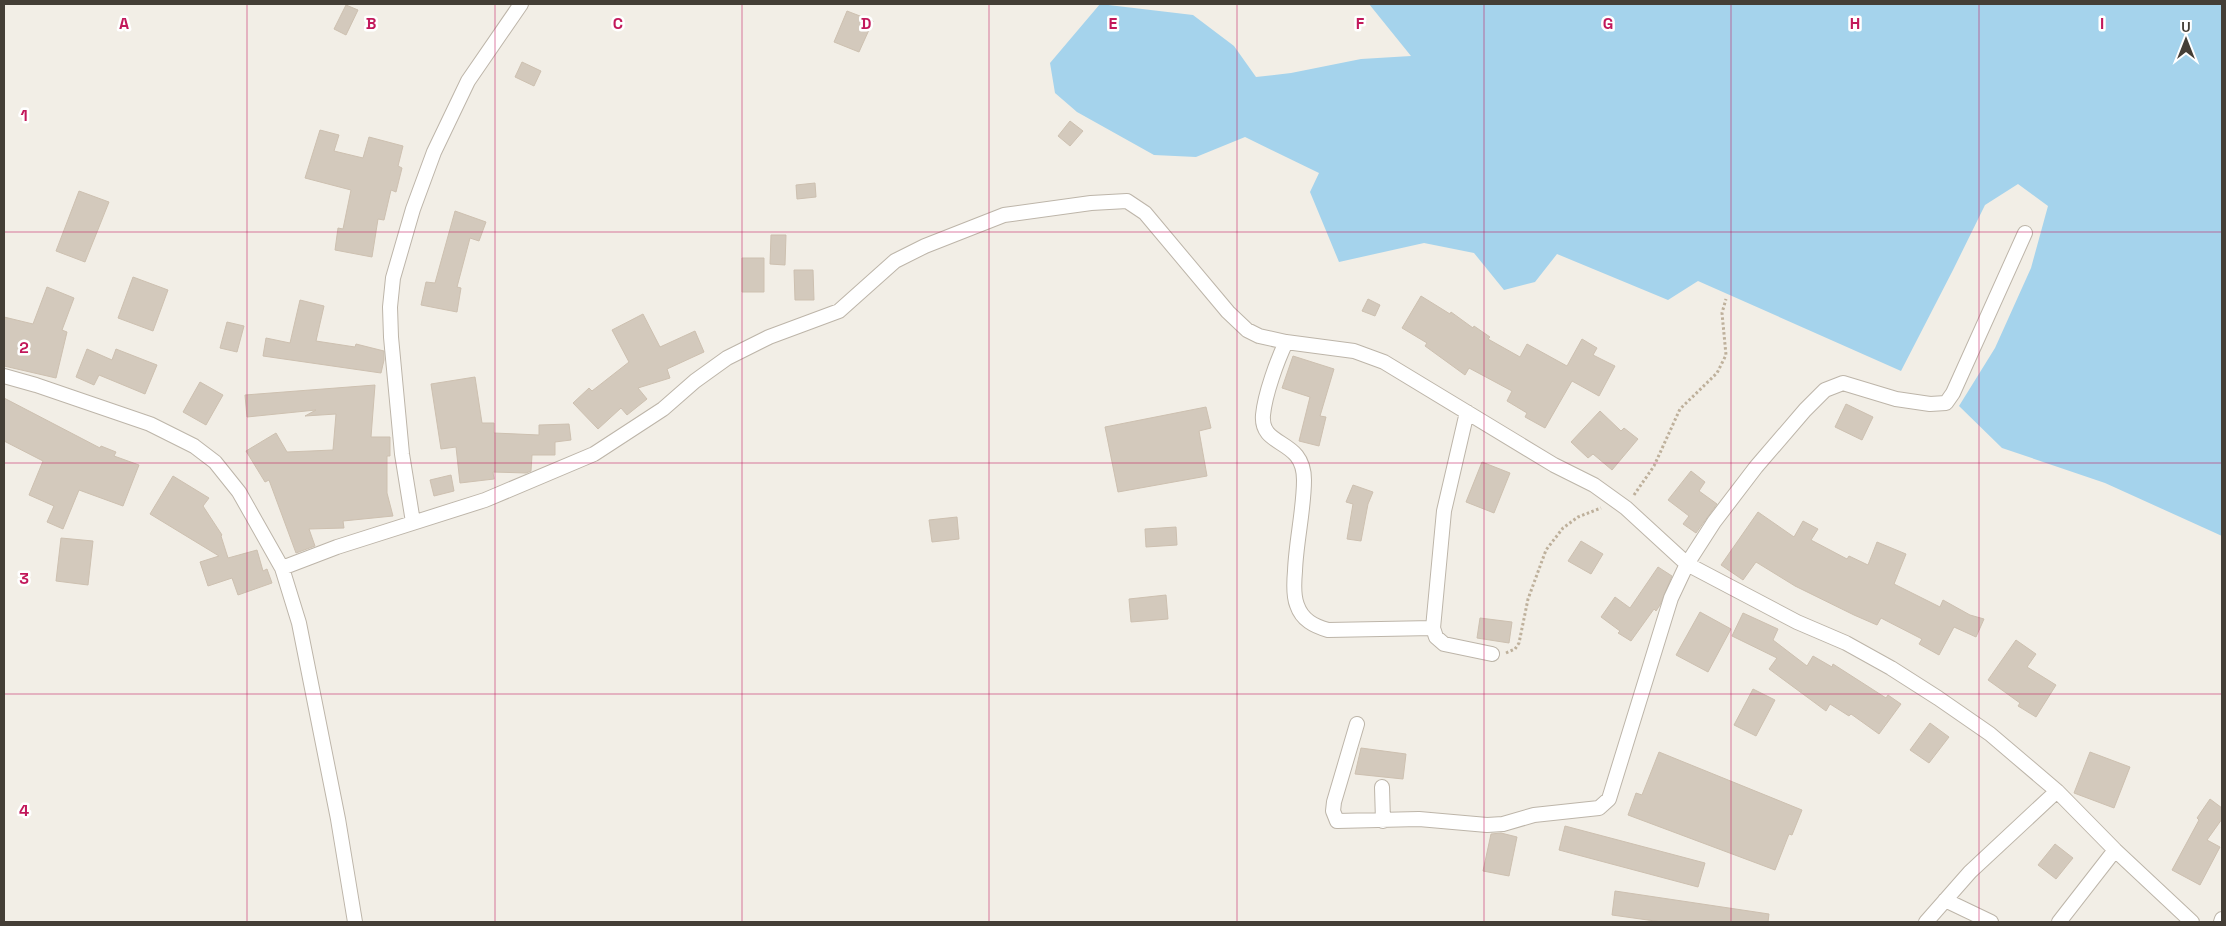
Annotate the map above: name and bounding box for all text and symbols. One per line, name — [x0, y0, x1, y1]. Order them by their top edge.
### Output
text: A — [119, 13, 129, 34]
text: B — [366, 13, 376, 34]
text: C — [613, 13, 623, 34]
text: D — [861, 13, 871, 34]
text: E — [1109, 13, 1118, 34]
text: F — [1356, 13, 1365, 34]
text: G — [1603, 13, 1613, 34]
text: H — [1850, 13, 1860, 34]
text: I — [2100, 13, 2104, 34]
north arrow — [2161, 15, 2211, 65]
text: U — [2181, 18, 2191, 36]
text: 1 — [20, 105, 28, 126]
text: 2 — [19, 337, 29, 358]
text: 3 — [19, 568, 29, 589]
text: 4 — [19, 800, 29, 821]

